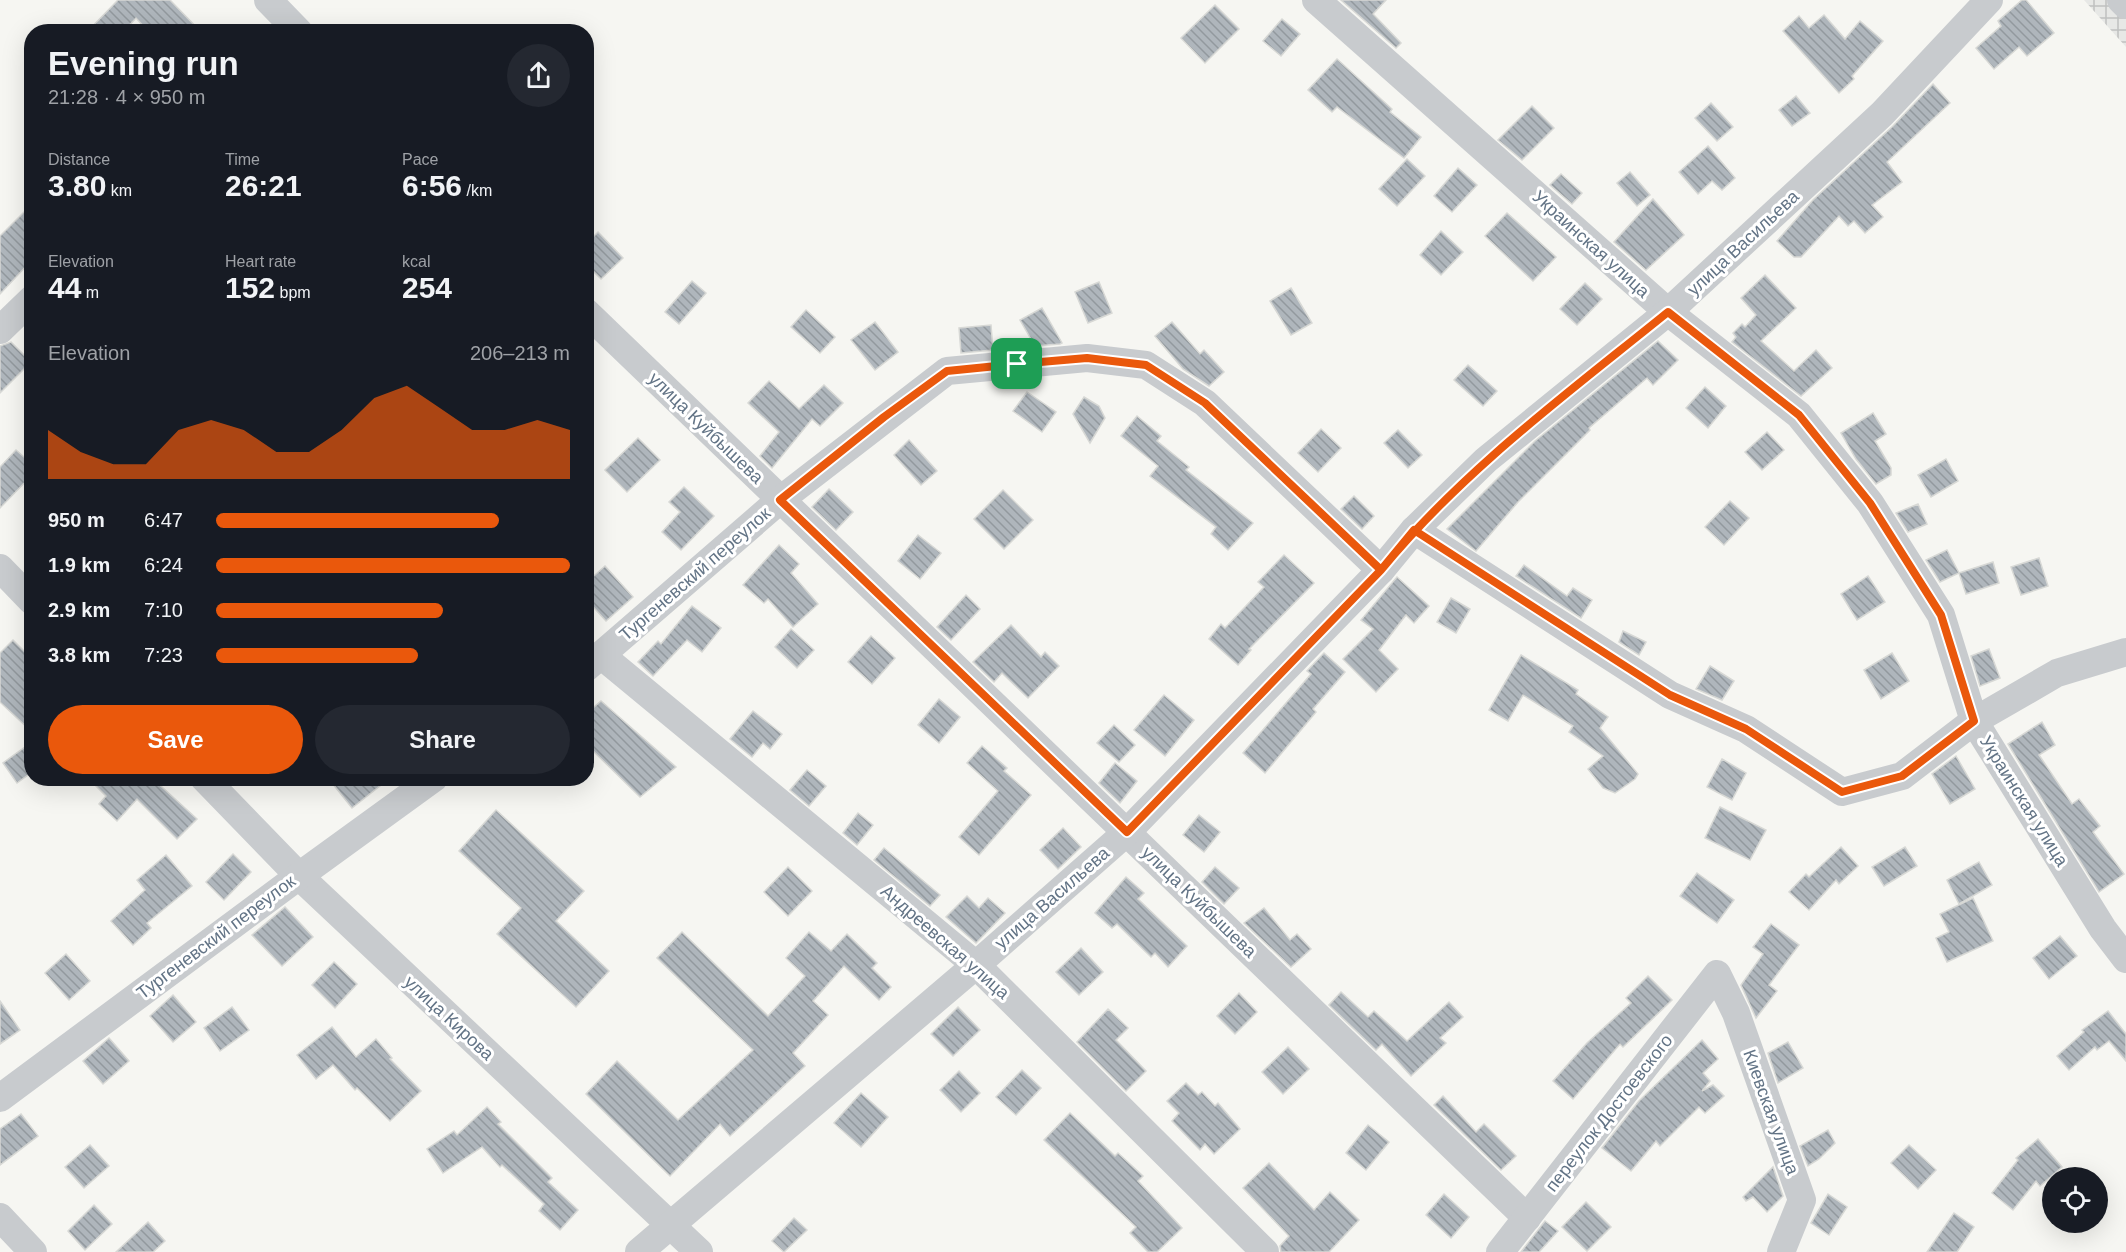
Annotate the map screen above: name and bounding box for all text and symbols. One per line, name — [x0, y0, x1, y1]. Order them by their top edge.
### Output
button: share — [507, 44, 570, 107]
text: Evening run — [48, 45, 239, 82]
text: 21:28 · 4 × 950 m — [48, 86, 205, 108]
text: Distance — [48, 151, 110, 168]
text: Time — [225, 151, 260, 168]
text: Pace — [402, 151, 438, 168]
text: 3.80 — [48, 169, 106, 202]
text: 26:21 — [225, 169, 302, 202]
text: 6:56 — [402, 169, 462, 202]
text: km — [106, 182, 132, 199]
text: /km — [462, 182, 492, 199]
street label: Украинская улица — [1529, 186, 1654, 302]
street label: улица Васильева — [1683, 186, 1803, 300]
text: Elevation — [48, 253, 114, 270]
text: Heart rate — [225, 253, 296, 270]
text: kcal — [402, 253, 430, 270]
text: 44 — [48, 271, 81, 304]
text: 152 — [225, 271, 275, 304]
text: 254 — [402, 271, 452, 304]
text: m — [81, 284, 99, 301]
text: bpm — [275, 284, 311, 301]
pin — [991, 338, 1042, 389]
text: Elevation — [48, 342, 130, 364]
text: 206–213 m — [470, 342, 570, 364]
icon: arrive — [1000, 347, 1033, 380]
street label: улица Куйбышева — [645, 368, 768, 488]
street label: Тургеневский переулок — [616, 503, 774, 645]
text: 950 m — [48, 509, 105, 531]
text: 6:47 — [144, 509, 183, 531]
text: 1.9 km — [48, 554, 110, 576]
text: 6:24 — [144, 554, 183, 576]
text: 2.9 km — [48, 599, 110, 621]
text: 7:10 — [144, 599, 183, 621]
text: 3.8 km — [48, 644, 110, 666]
text: 7:23 — [144, 644, 183, 666]
button: Save — [48, 705, 303, 774]
button: Share — [315, 705, 570, 774]
street label: Украинская улица — [1976, 732, 2073, 871]
street label: улица Васильева — [991, 842, 1114, 953]
street label: улица Куйбышева — [1138, 842, 1261, 962]
street label: Тургеневский переулок — [133, 871, 299, 1003]
street label: Андреевская улица — [877, 881, 1014, 1004]
street label: улица Кирова — [400, 972, 498, 1065]
street label: переулок Достоевского — [1541, 1030, 1677, 1196]
street label: Киевская улица — [1739, 1047, 1803, 1178]
map controls — [2042, 1167, 2108, 1233]
button: locate — [2042, 1167, 2108, 1233]

